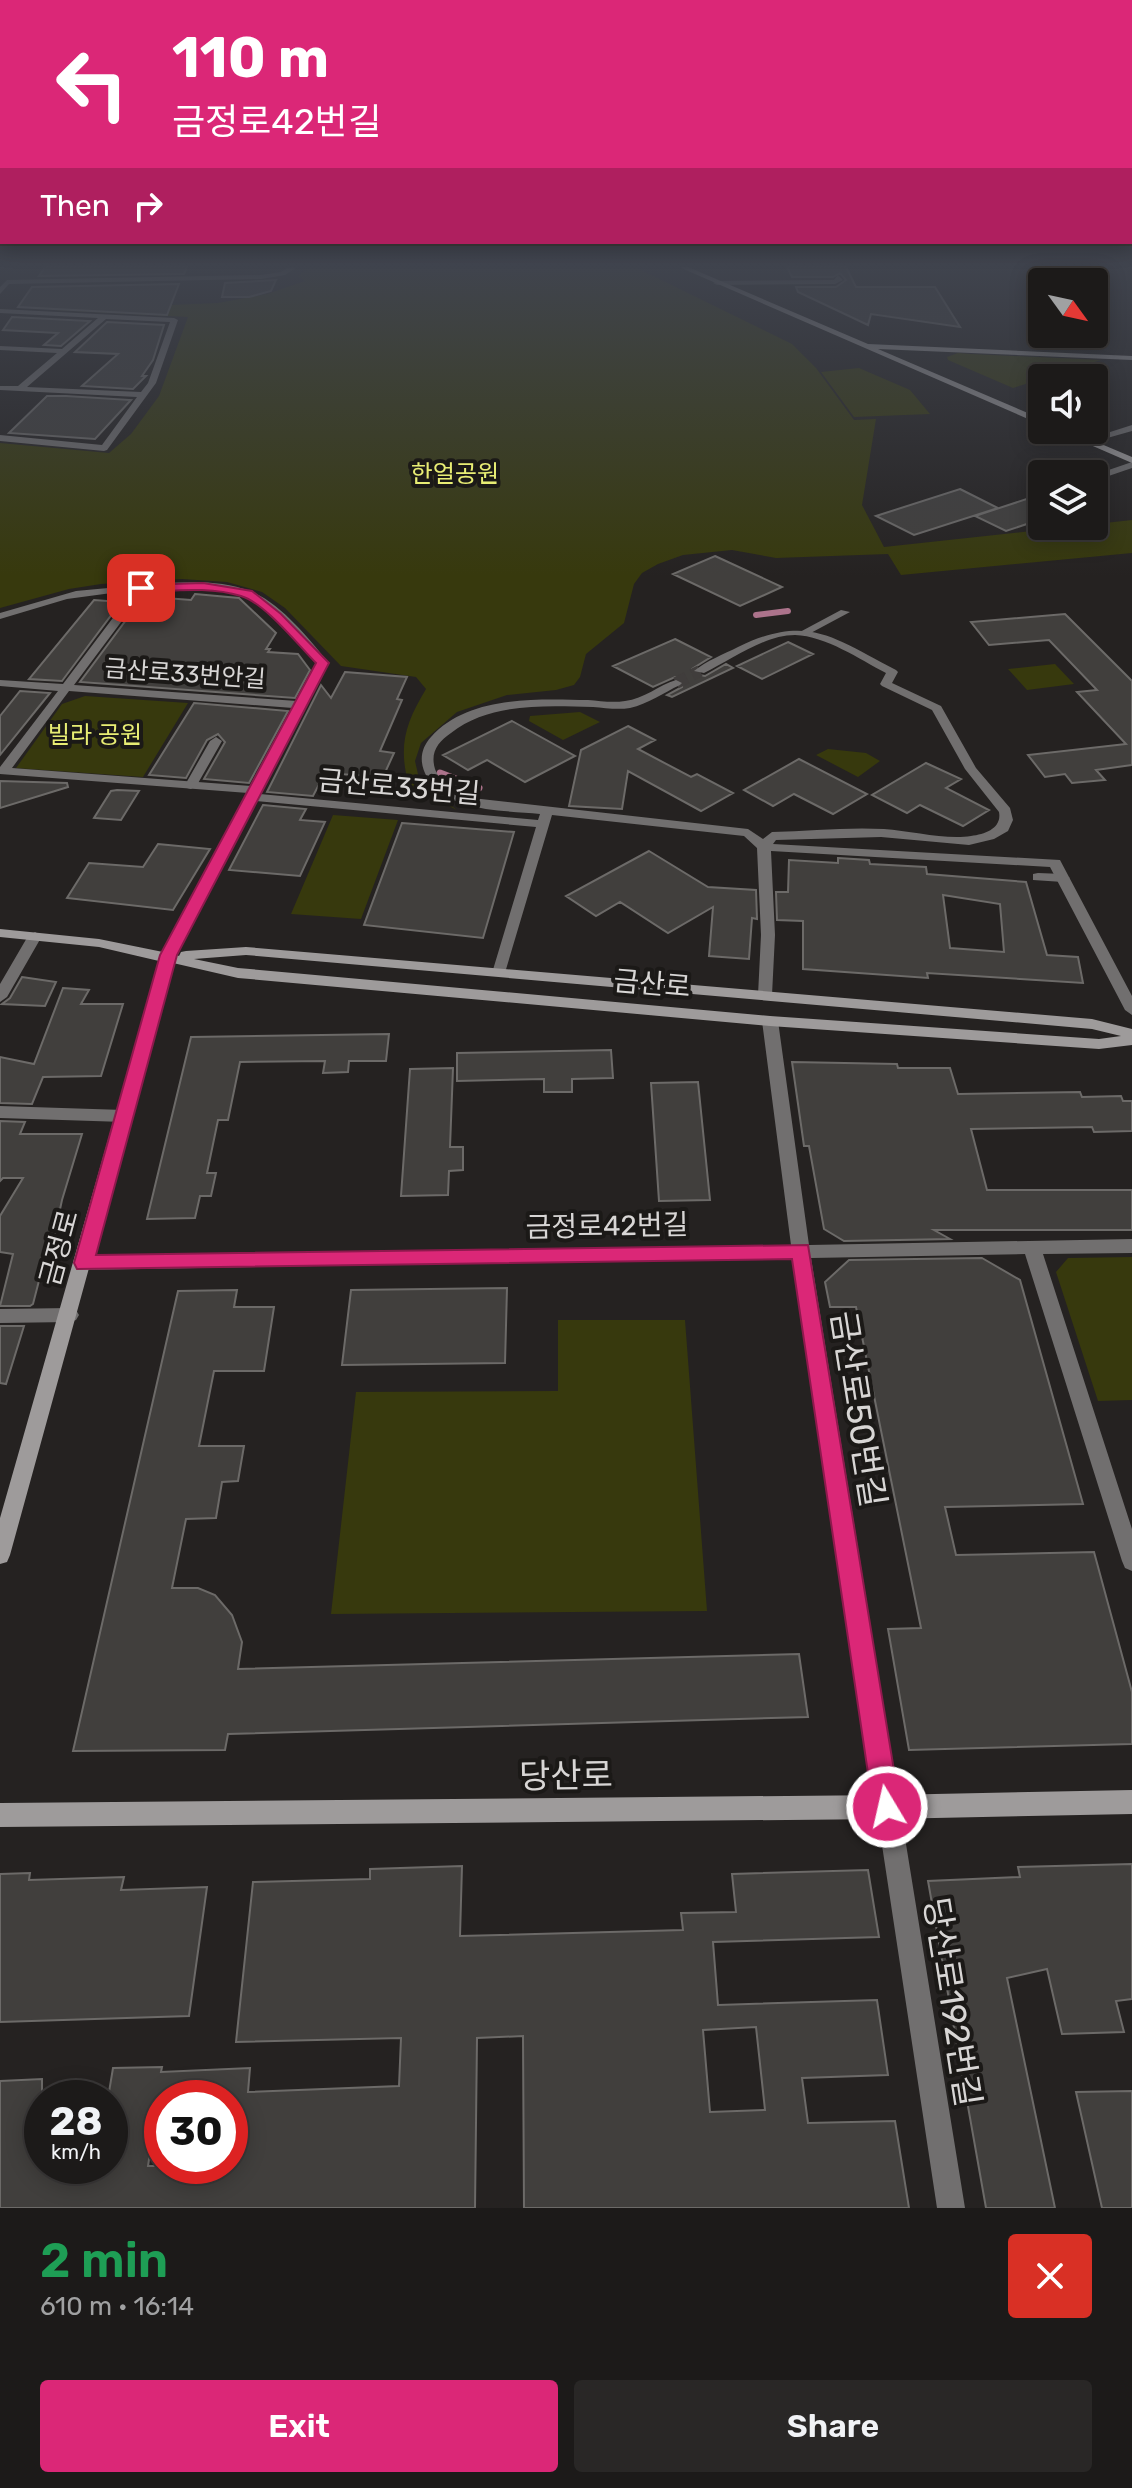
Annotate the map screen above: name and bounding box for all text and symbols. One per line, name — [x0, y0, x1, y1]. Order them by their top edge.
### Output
text: 110 m — [172, 25, 329, 91]
icon: left — [40, 32, 144, 136]
text: 금정로42번길 — [172, 100, 381, 143]
icon: right — [126, 184, 170, 228]
text: Then — [40, 188, 110, 224]
north arrow — [1028, 268, 1108, 348]
map controls — [1028, 268, 1108, 540]
button: sound — [1028, 364, 1108, 444]
park label: 한얼공원 — [411, 460, 499, 488]
button: layers — [1028, 460, 1108, 540]
pin — [107, 554, 175, 622]
icon: arrive — [119, 566, 163, 610]
street label: 금산로33번안길 — [104, 654, 266, 694]
park label: 빌라 공원 — [48, 721, 142, 749]
street label: 금산로33번길 — [317, 763, 481, 811]
street label: 금산로 — [612, 964, 692, 1004]
street label: 금정로 — [33, 1206, 85, 1290]
street label: 금정로42번길 — [525, 1208, 689, 1244]
street label: 금산로50번길 — [822, 1308, 894, 1510]
street label: 당산로 — [519, 1755, 613, 1797]
position arrow — [845, 1765, 929, 1849]
street label: 당산로192번길 — [915, 1895, 989, 2109]
speed limit sign: 30 — [144, 2080, 248, 2184]
text: 28 — [49, 2098, 103, 2145]
text: km/h — [51, 2140, 101, 2164]
text: 2 min — [40, 2232, 168, 2289]
button: close — [1008, 2234, 1092, 2318]
text: 610 m · 16:14 — [40, 2291, 194, 2322]
button: Exit — [40, 2380, 558, 2472]
button: Share — [574, 2380, 1092, 2472]

